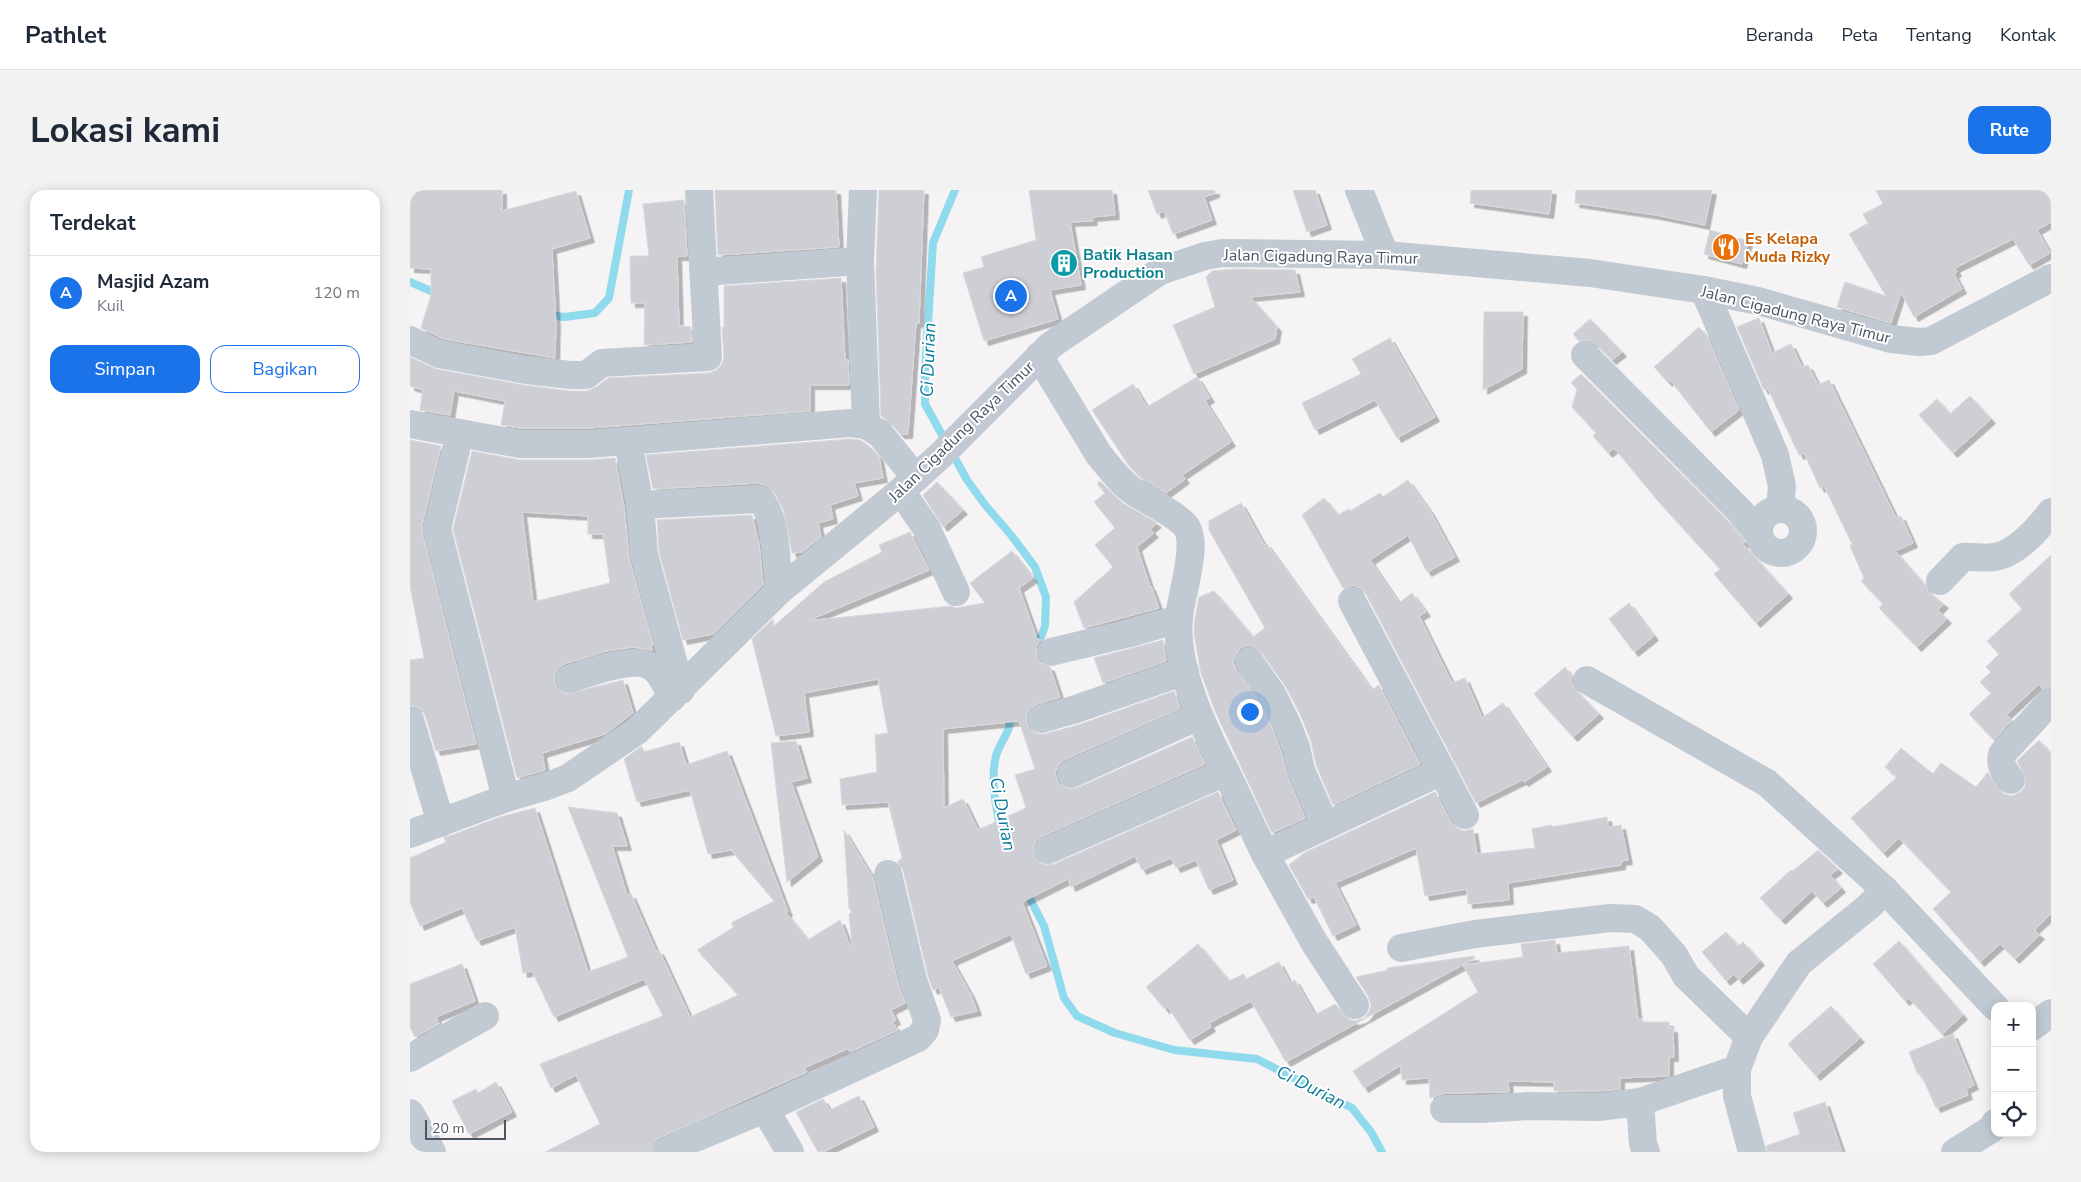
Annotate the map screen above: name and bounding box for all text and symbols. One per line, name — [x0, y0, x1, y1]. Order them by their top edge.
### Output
text: Pathlet — [25, 19, 106, 51]
text: Beranda — [1746, 23, 1814, 47]
text: Peta — [1842, 23, 1878, 47]
text: Tentang — [1906, 23, 1972, 47]
text: Kontak — [2000, 23, 2056, 47]
button: Rute — [1968, 106, 2051, 154]
text: Lokasi kami — [30, 107, 220, 154]
text: Terdekat — [50, 209, 136, 237]
place label: Es Kelapa Muda Rizky — [1745, 228, 1831, 268]
restaurant icon: Es Kelapa Muda Rizky — [1711, 232, 1741, 262]
place label: Batik Hasan Production — [1083, 244, 1173, 284]
street label: Jalan Cigadung Raya Timur — [1222, 244, 1419, 270]
building icon: Batik Hasan Production — [1049, 248, 1079, 278]
text: Masjid Azam — [97, 269, 210, 295]
pin: A — [995, 277, 1027, 315]
street label: Jalan Cigadung Raya Timur — [1698, 280, 1893, 349]
text: A — [60, 282, 72, 304]
text: 120 m — [313, 282, 360, 304]
text: Kuil — [97, 295, 124, 317]
water label: Ci Durian — [915, 322, 941, 398]
button: Simpan — [50, 345, 200, 393]
button: Bagikan — [210, 345, 360, 393]
street label: Jalan Cigadung Raya Timur — [883, 356, 1040, 508]
your location — [1237, 699, 1263, 725]
water label: Ci Durian — [984, 775, 1022, 853]
map controls — [1991, 1002, 2036, 1137]
button: + — [1991, 1002, 2036, 1047]
button: − — [1991, 1047, 2036, 1092]
water label: Ci Durian — [1272, 1059, 1350, 1115]
button: locate — [1991, 1092, 2036, 1137]
scale bar — [425, 1117, 506, 1140]
text: 20 m — [432, 1119, 464, 1138]

